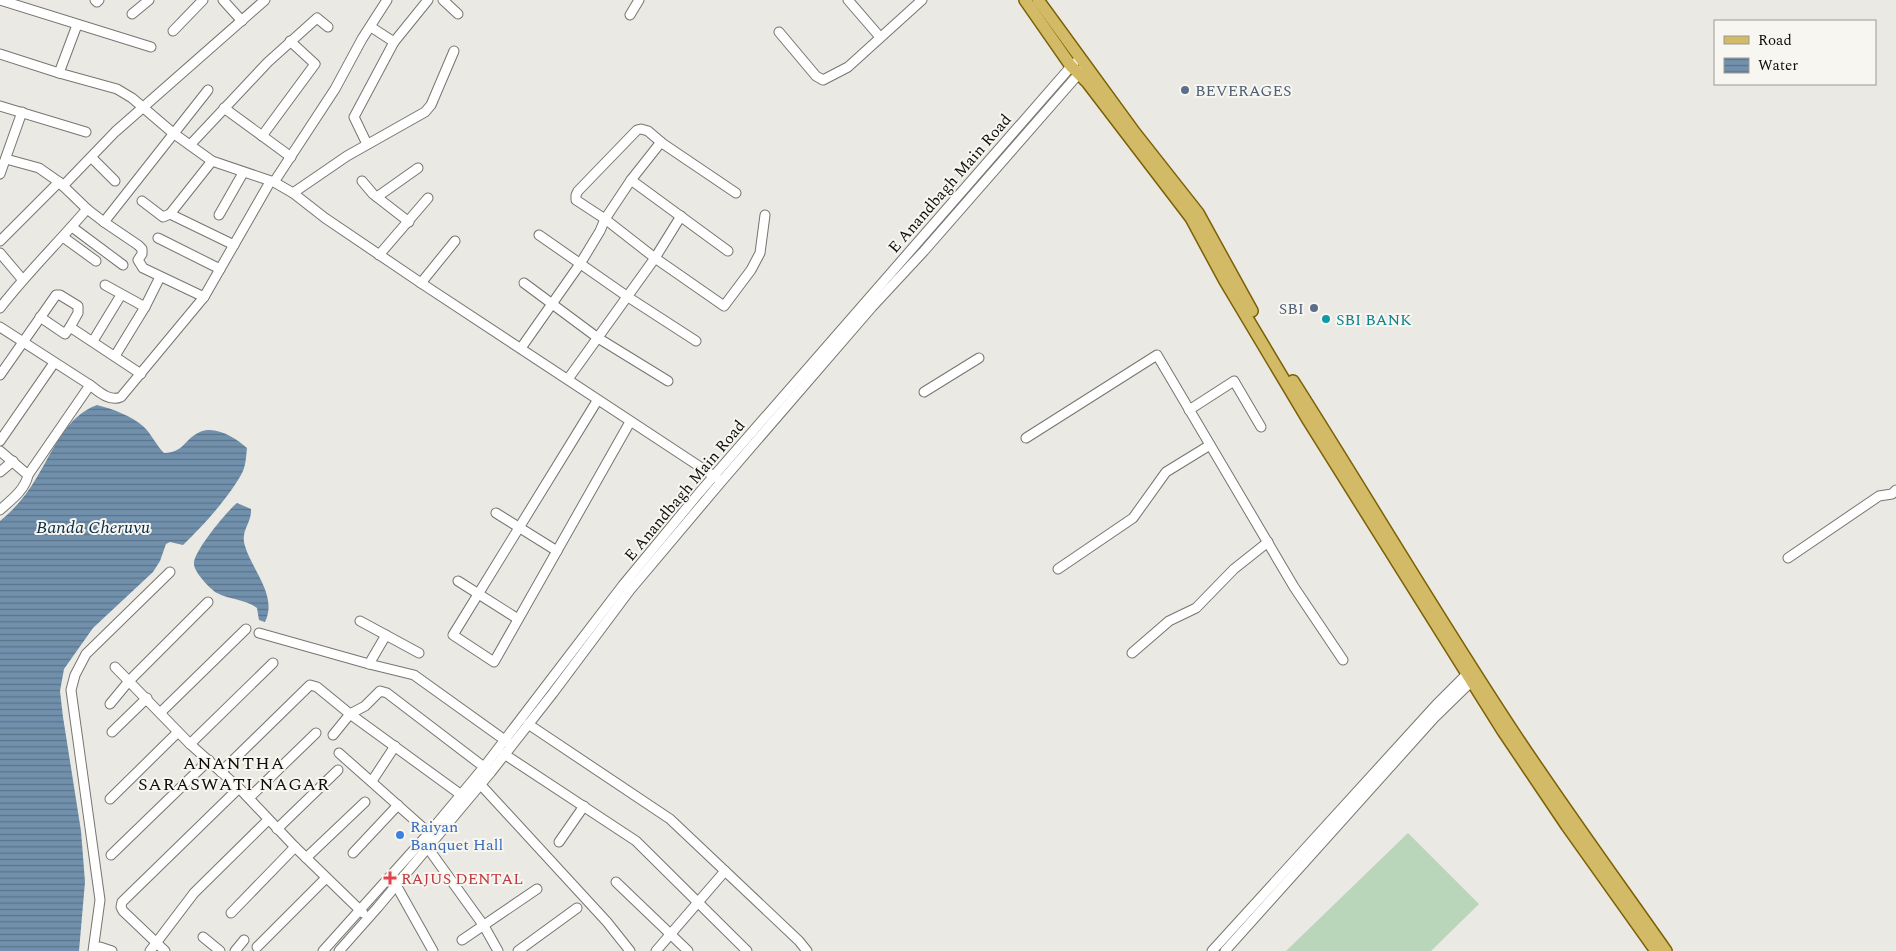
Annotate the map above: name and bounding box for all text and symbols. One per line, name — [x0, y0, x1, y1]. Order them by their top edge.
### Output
legend — [1714, 20, 1876, 85]
text: Road — [1758, 29, 1792, 52]
text: Water — [1758, 54, 1798, 77]
place label: BEVERAGES — [1195, 79, 1291, 103]
marker: BEVERAGES — [1179, 84, 1191, 96]
street label: E Anandbagh Main Road — [882, 109, 1017, 259]
place label: SBI — [1279, 297, 1304, 321]
marker: SBI — [1308, 302, 1320, 314]
place label: SBI BANK — [1336, 308, 1412, 332]
marker: SBI BANK — [1320, 313, 1332, 325]
street label: E Anandbagh Main Road — [618, 415, 751, 567]
water label: Banda Cheruvu — [36, 514, 151, 541]
district label: ANANTHA SARASWATI NAGAR — [138, 750, 330, 798]
place label: Raiyan Banquet Hall — [410, 815, 503, 857]
marker: Raiyan Banquet Hall — [394, 829, 406, 841]
place label: RAJUS DENTAL — [401, 867, 523, 891]
marker: RAJUS DENTAL — [383, 871, 397, 885]

